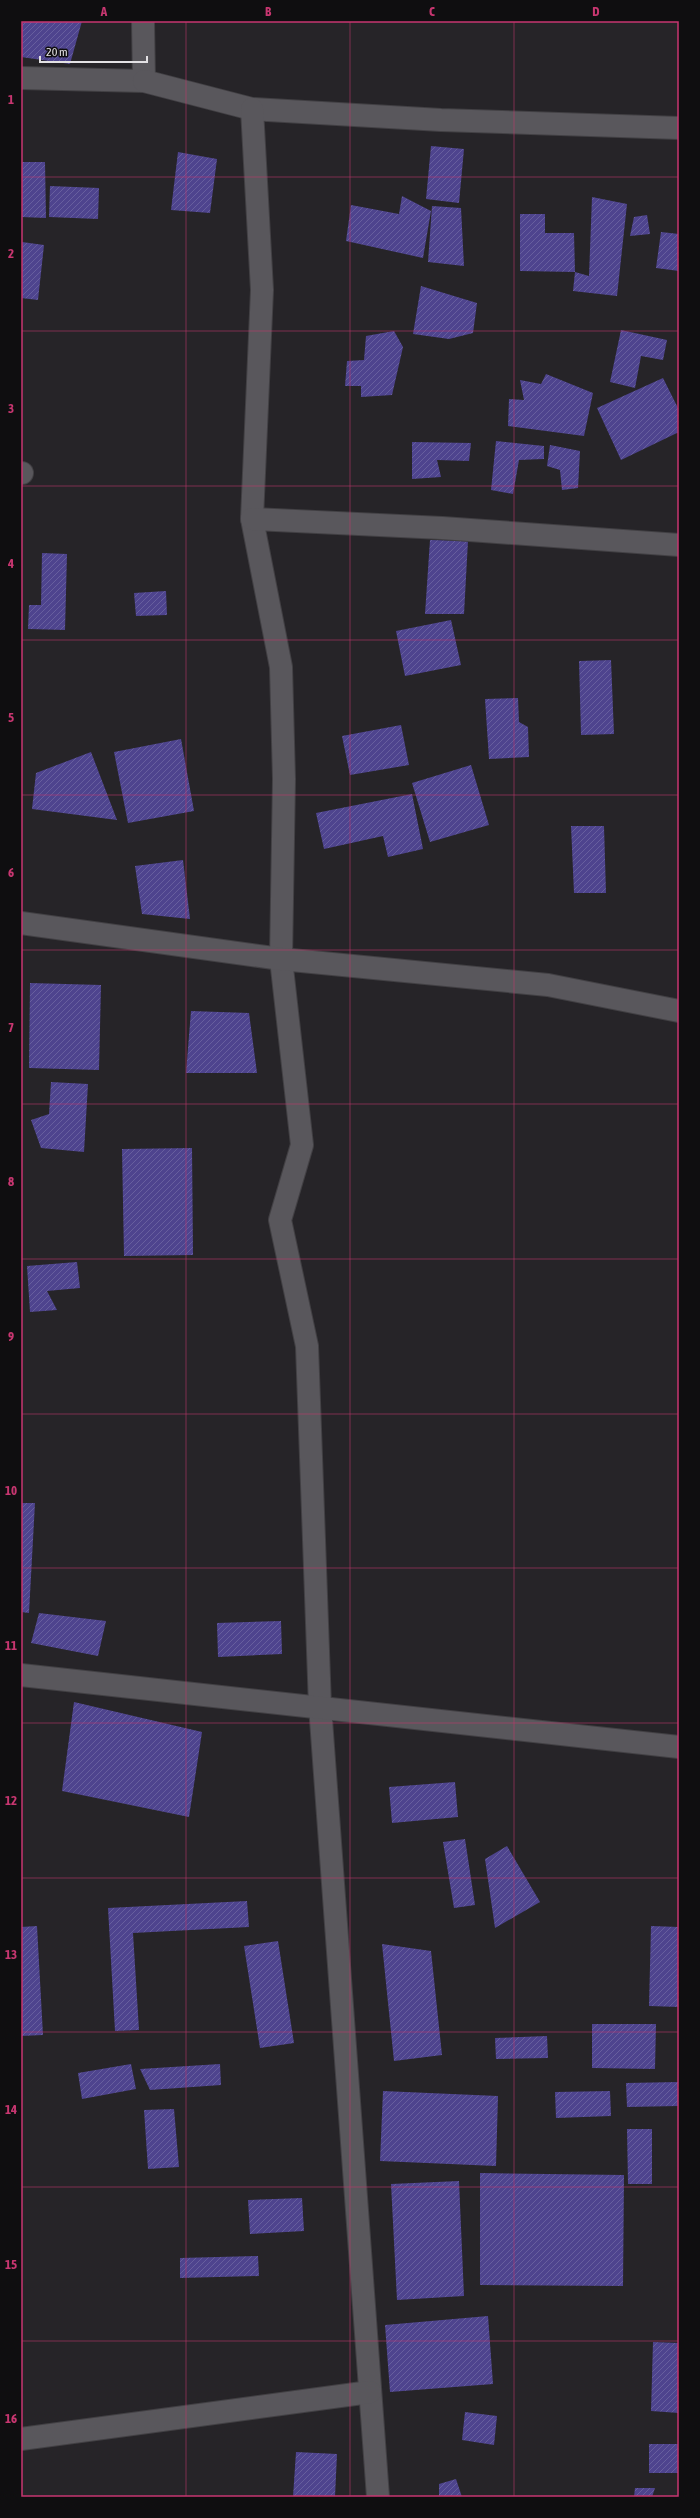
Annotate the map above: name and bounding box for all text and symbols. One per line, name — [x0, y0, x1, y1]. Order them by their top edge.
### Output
text: A — [100, 4, 108, 19]
text: B — [265, 4, 272, 19]
text: C — [429, 4, 435, 19]
text: D — [592, 4, 600, 19]
scale bar — [40, 38, 147, 64]
text: 20 m — [46, 45, 68, 59]
text: 1 — [8, 92, 14, 107]
text: 2 — [8, 246, 14, 261]
text: 3 — [8, 401, 14, 416]
text: 4 — [7, 556, 14, 571]
text: 5 — [8, 710, 14, 725]
text: 6 — [8, 865, 14, 880]
text: 7 — [8, 1020, 14, 1035]
text: 8 — [8, 1174, 14, 1189]
text: 9 — [8, 1329, 14, 1344]
text: 10 — [5, 1483, 17, 1498]
text: 11 — [5, 1638, 17, 1653]
text: 12 — [5, 1793, 17, 1808]
text: 13 — [5, 1947, 17, 1962]
text: 14 — [5, 2102, 17, 2117]
text: 15 — [5, 2257, 17, 2272]
text: 16 — [5, 2411, 17, 2426]

